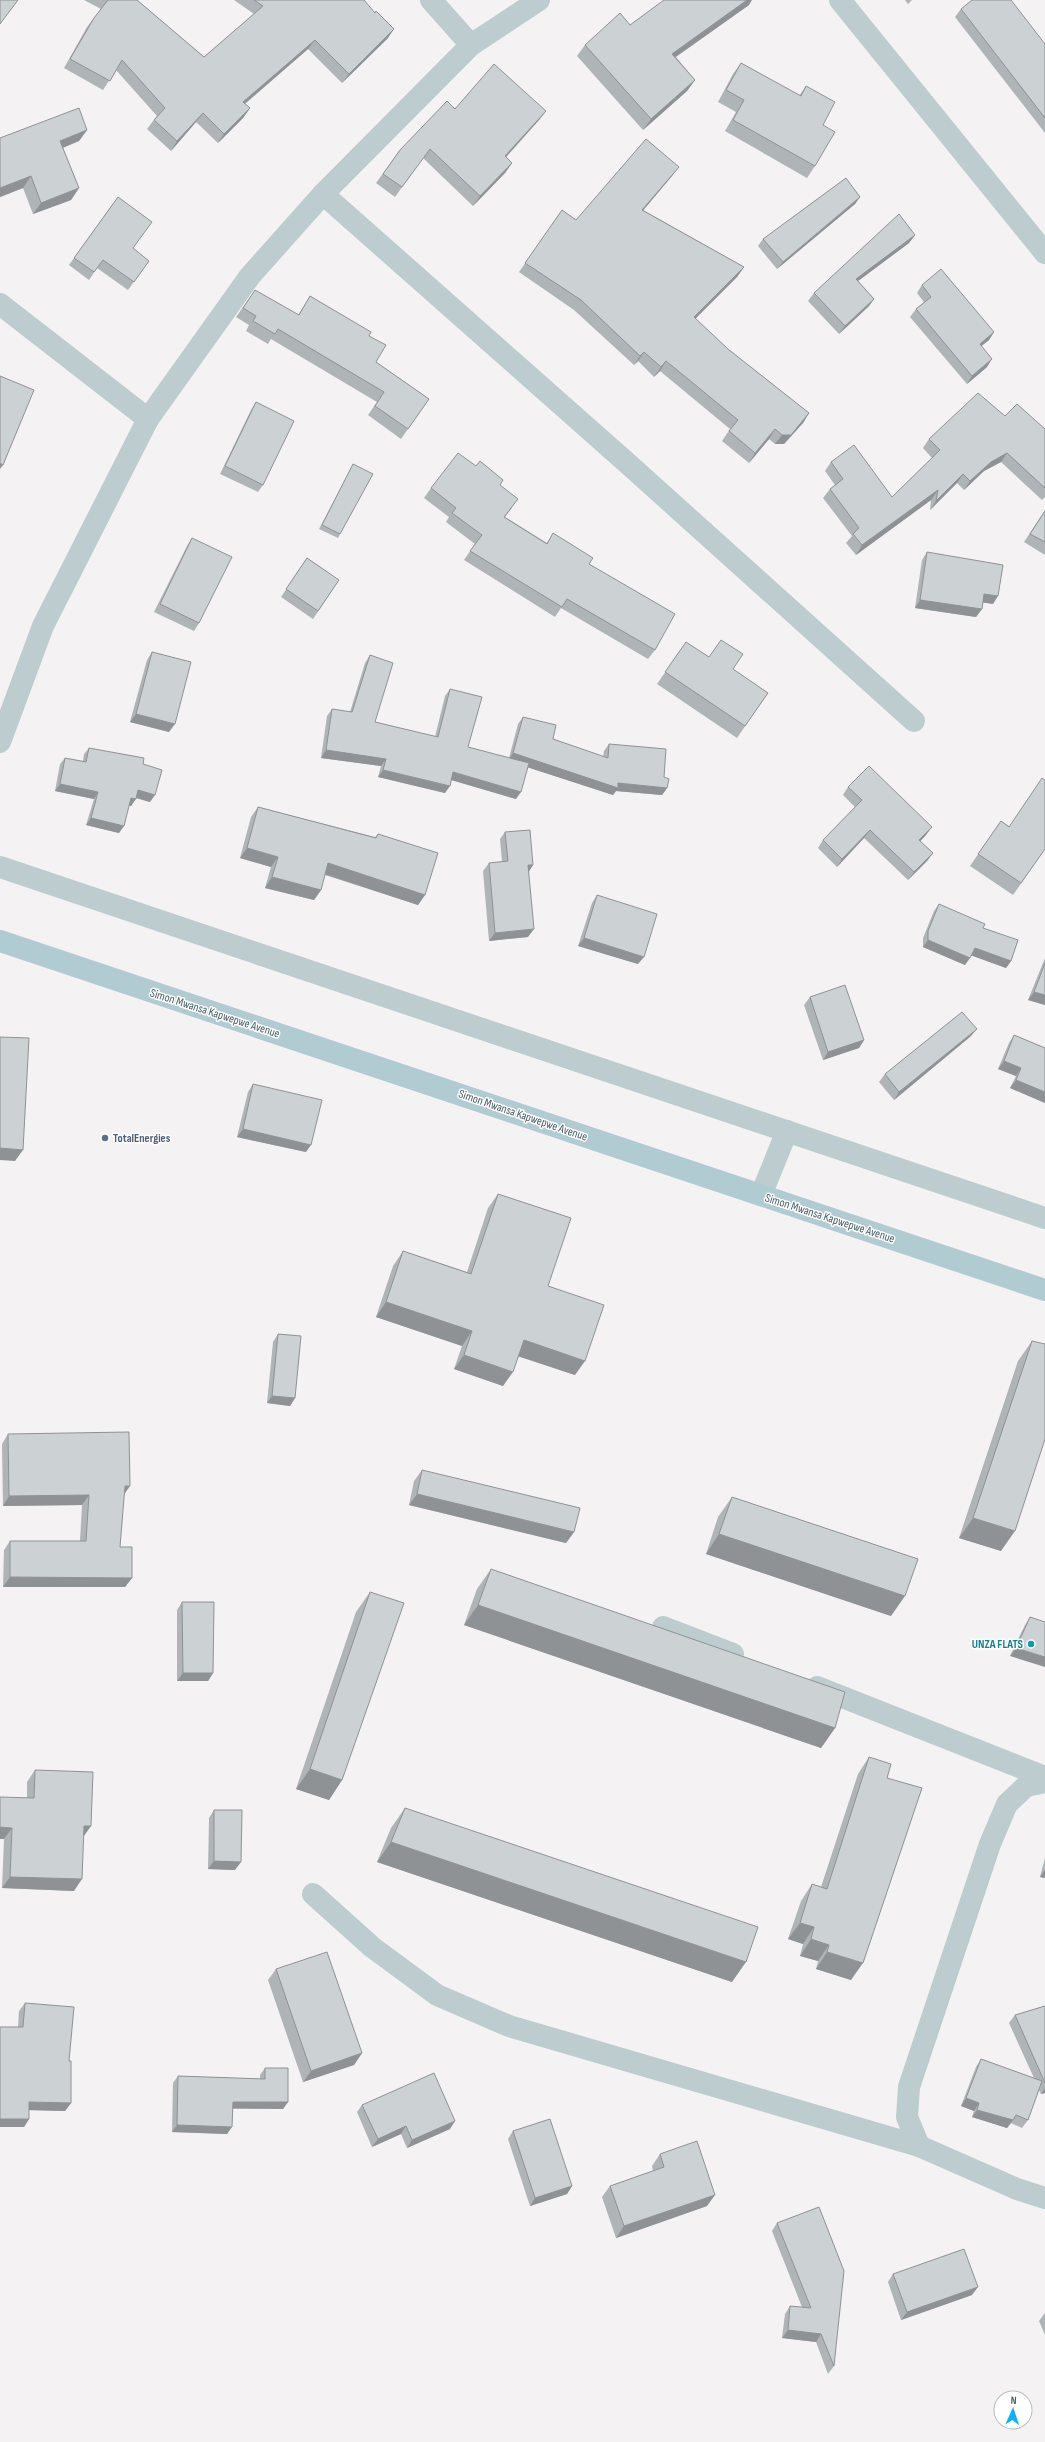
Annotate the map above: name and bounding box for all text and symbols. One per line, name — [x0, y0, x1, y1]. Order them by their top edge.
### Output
street label: Simon Mwansa Kapwepwe Avenue — [148, 985, 282, 1042]
street label: Simon Mwansa Kapwepwe Avenue — [456, 1086, 589, 1145]
place label: TotalEnergies — [113, 1131, 171, 1146]
marker: TotalEnergies — [100, 1133, 110, 1143]
street label: Simon Mwansa Kapwepwe Avenue — [763, 1190, 897, 1247]
place label: UNZA FLATS — [972, 1637, 1024, 1652]
marker: UNZA FLATS — [1026, 1639, 1036, 1649]
north arrow — [993, 2390, 1033, 2430]
text: N — [1010, 2394, 1017, 2407]

